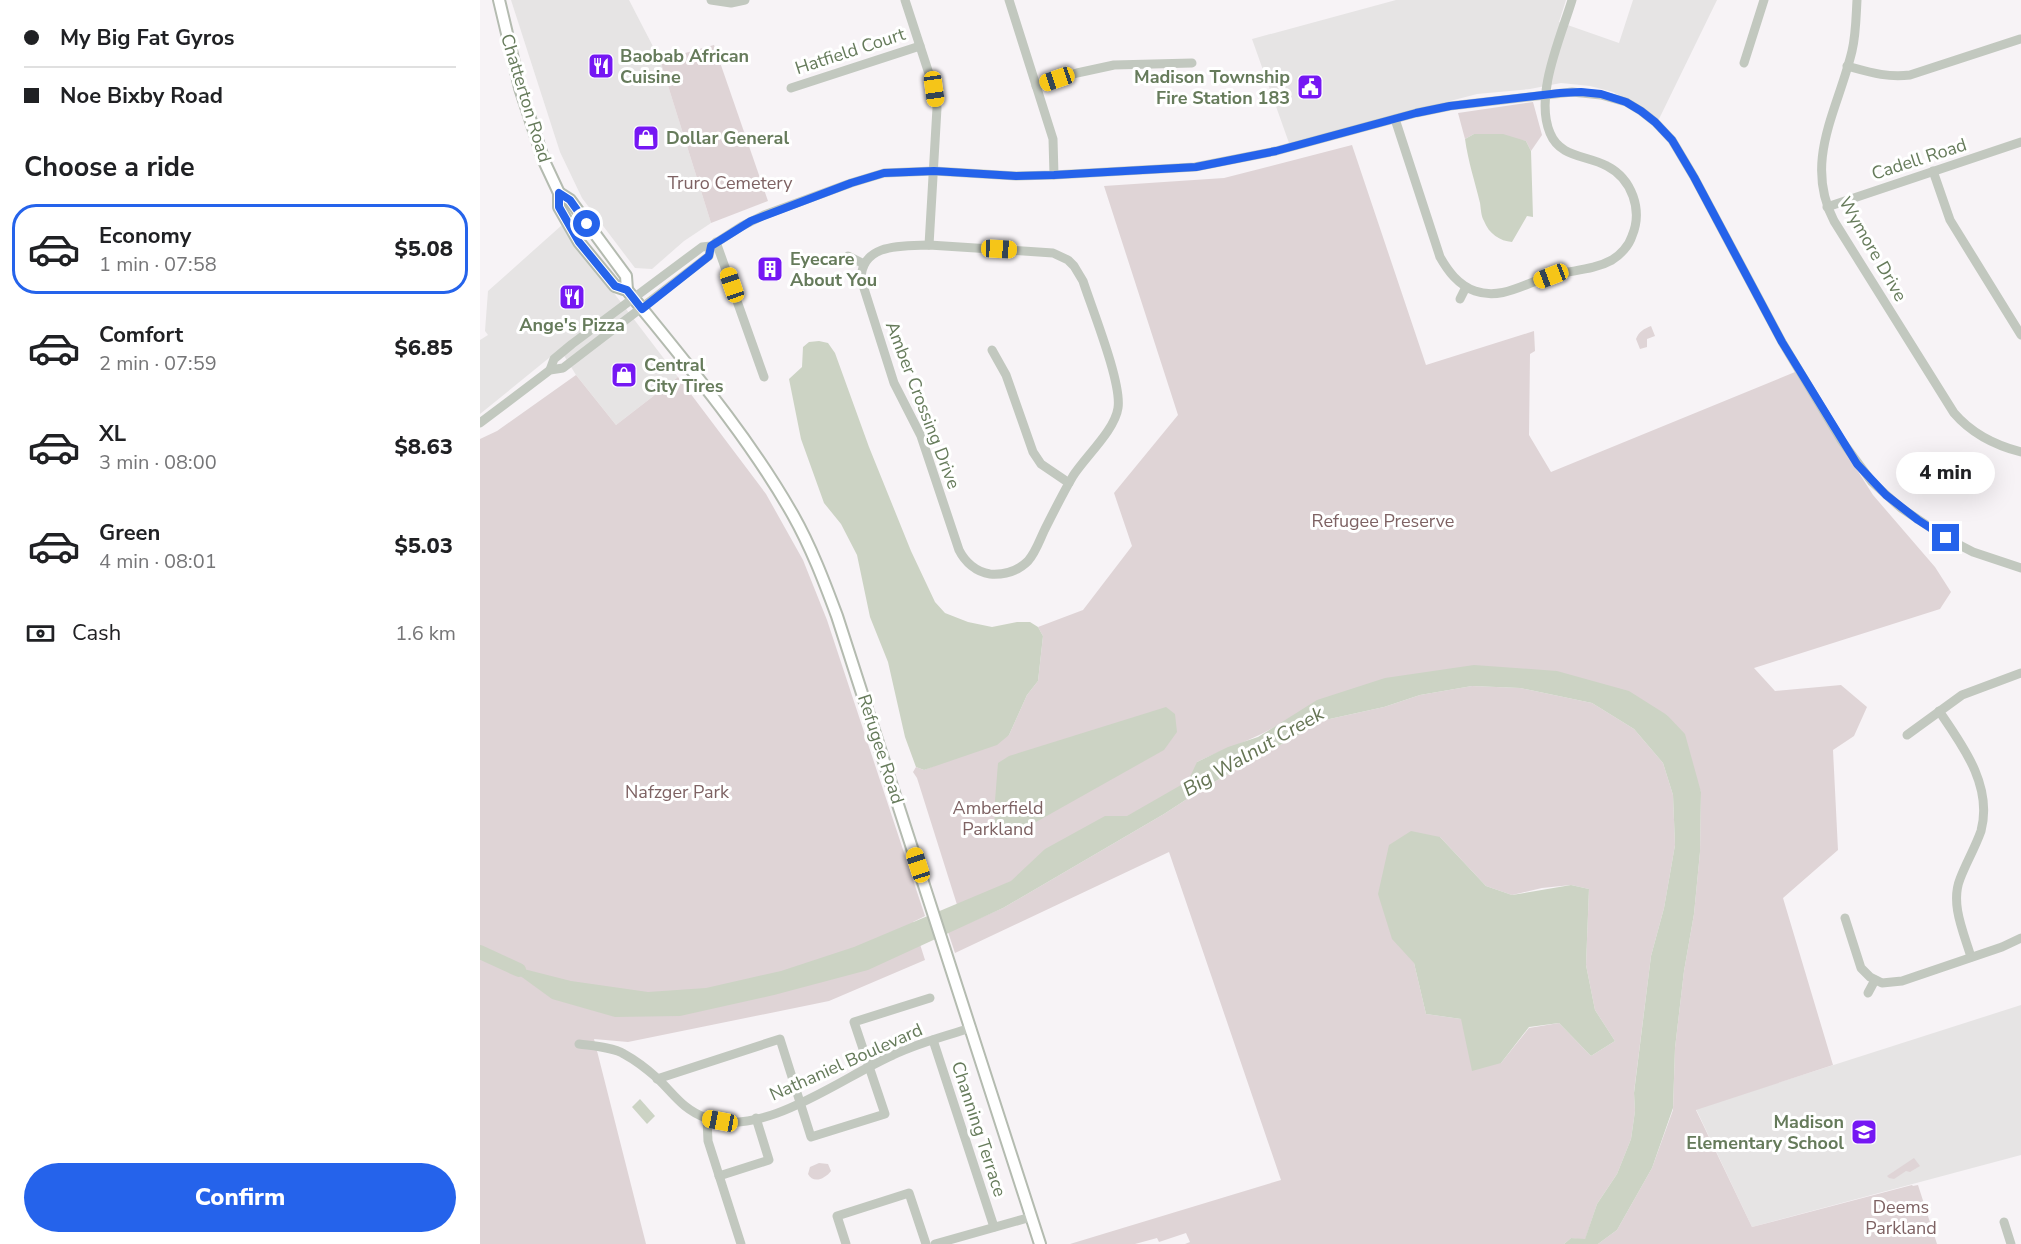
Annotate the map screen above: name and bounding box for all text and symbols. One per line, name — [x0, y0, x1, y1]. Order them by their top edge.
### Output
street label: Hatfield Court — [792, 22, 909, 80]
text: My Big Fat Gyros — [60, 23, 235, 53]
street label: Chatterton Road — [495, 31, 557, 165]
place label: Baobab African Cuisine — [620, 44, 749, 89]
restaurant icon: Baobab African Cuisine — [586, 51, 616, 81]
car — [1037, 65, 1077, 93]
place label: Madison Township Fire Station 183 — [1134, 65, 1290, 110]
car — [923, 70, 945, 108]
public building icon: Madison Township Fire Station 183 — [1295, 72, 1325, 102]
text: Noe Bixby Road — [60, 81, 223, 111]
shop icon: Dollar General — [631, 123, 661, 153]
place label: Dollar General — [666, 126, 789, 150]
street label: Cadell Road — [1868, 132, 1970, 186]
text: Choose a ride — [24, 149, 195, 186]
park label: Truro Cemetery — [667, 171, 793, 195]
street label: Wymore Drive — [1833, 192, 1913, 306]
route start — [573, 210, 600, 237]
text: Economy — [99, 221, 191, 251]
icon: car — [27, 222, 81, 276]
text: $5.08 — [394, 234, 453, 264]
car — [981, 239, 1017, 259]
place label: Eyecare About You — [790, 247, 877, 292]
text: 1 min · 07:58 — [99, 251, 217, 278]
building icon: Eyecare About You — [755, 254, 785, 284]
car — [1531, 261, 1571, 291]
car — [718, 265, 746, 305]
restaurant icon: Ange's Pizza — [557, 282, 587, 312]
place label: Ange's Pizza — [519, 313, 625, 337]
street label: Amber Crossing Drive — [880, 318, 966, 492]
text: Comfort — [99, 320, 183, 350]
icon: car — [27, 321, 81, 375]
text: $6.85 — [394, 333, 453, 363]
text: 2 min · 07:59 — [99, 350, 217, 377]
place label: Central City Tires — [644, 353, 724, 398]
shop icon: Central City Tires — [609, 360, 639, 390]
text: XL — [99, 419, 126, 449]
icon: car — [27, 420, 81, 474]
text: $8.63 — [394, 432, 453, 462]
text: 3 min · 08:00 — [99, 449, 217, 476]
callout: 4 min — [1896, 451, 1996, 493]
text: 4 min — [1919, 459, 1972, 486]
park label: Refugee Preserve — [1312, 509, 1454, 533]
text: Green — [99, 518, 160, 548]
icon: car — [27, 519, 81, 573]
route end — [1932, 524, 1959, 551]
text: $5.03 — [394, 531, 453, 561]
text: 4 min · 08:01 — [99, 548, 217, 575]
icon: cash — [24, 617, 57, 650]
text: Cash — [72, 618, 121, 648]
text: 1.6 km — [395, 620, 456, 647]
street label: Refugee Road — [852, 691, 910, 807]
water label: Big Walnut Creek — [1178, 700, 1330, 803]
park label: Nafzger Park — [625, 780, 730, 804]
park label: Amberfield Parkland — [953, 796, 1043, 841]
car — [904, 845, 932, 885]
street label: Nathaniel Boulevard — [766, 1017, 926, 1107]
street label: Channing Terrace — [946, 1058, 1012, 1200]
car — [701, 1109, 739, 1133]
place label: Madison Elementary School — [1686, 1110, 1844, 1155]
school or university icon: Madison Elementary School — [1849, 1117, 1879, 1147]
button: Confirm — [24, 1163, 456, 1232]
park label: Deems Parkland — [1865, 1195, 1937, 1240]

